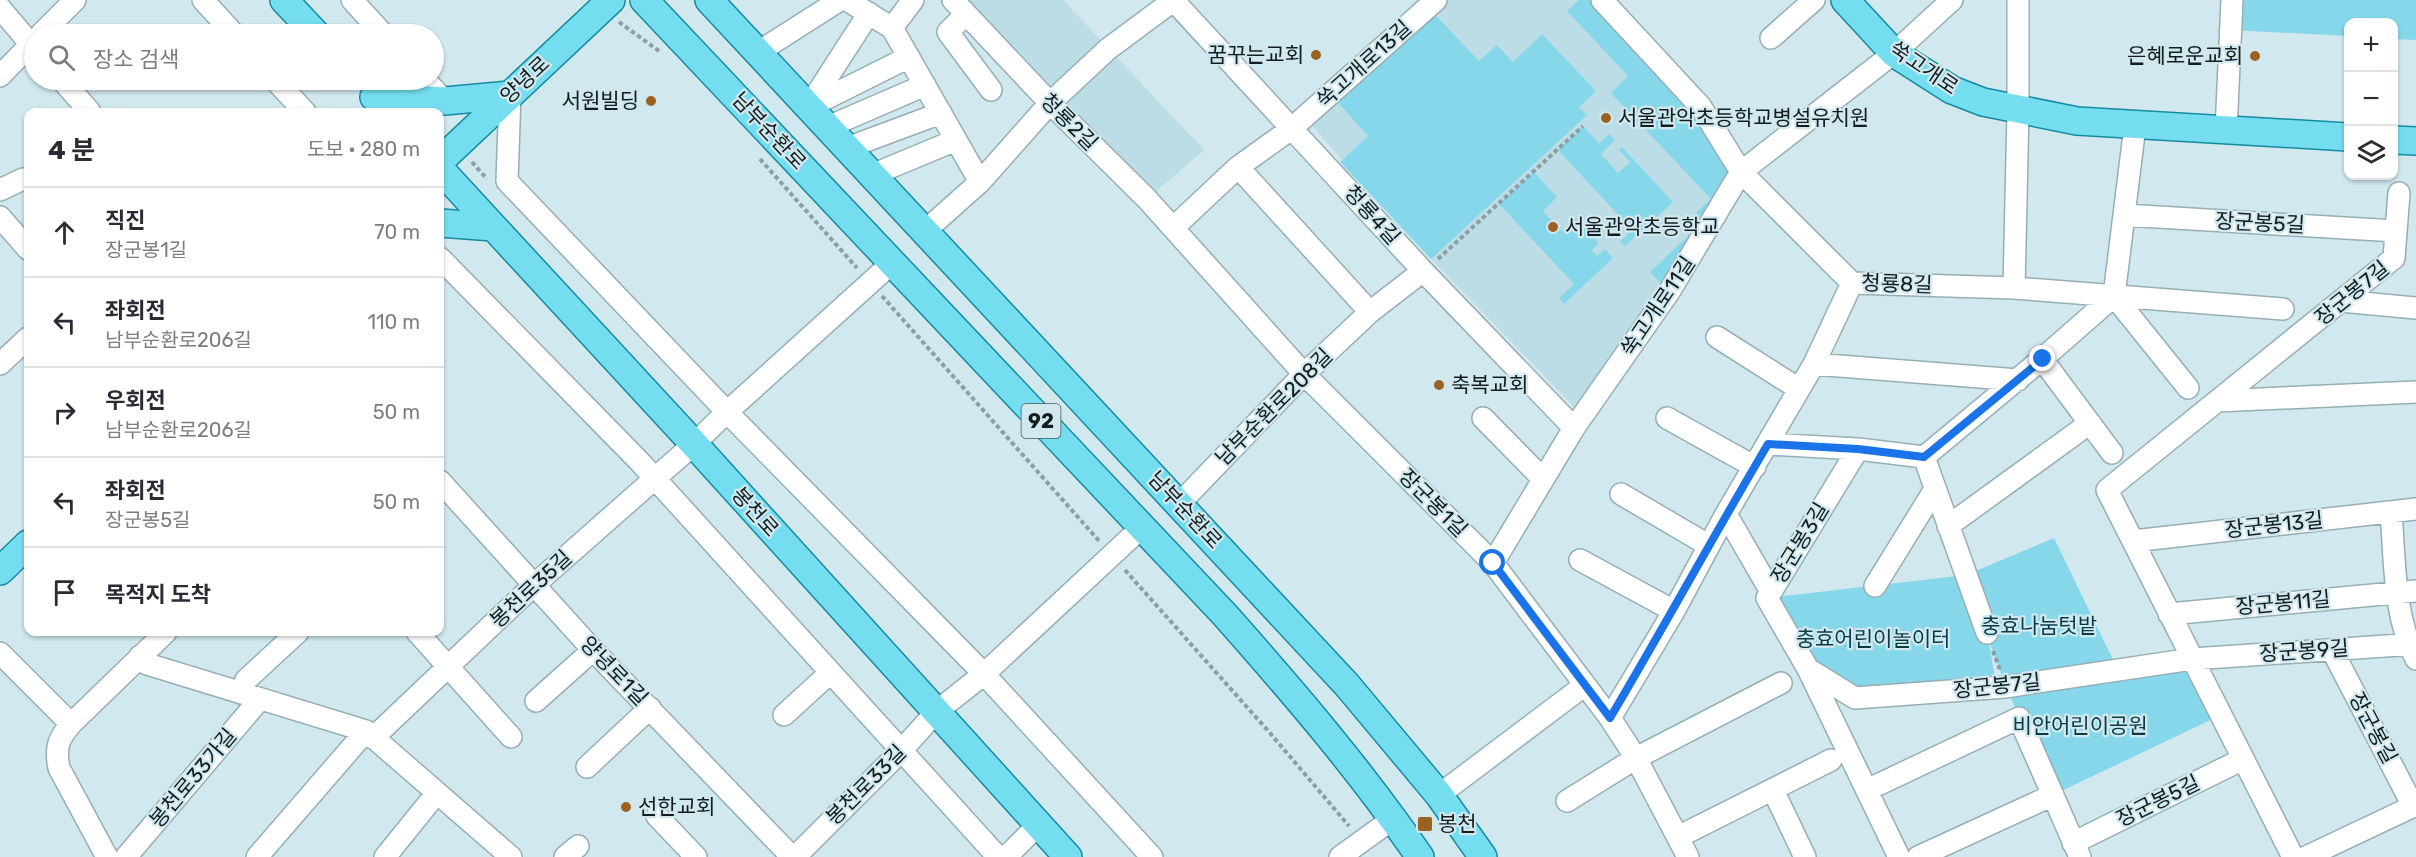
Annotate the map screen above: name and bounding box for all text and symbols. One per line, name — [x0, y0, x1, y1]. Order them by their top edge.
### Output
street label: 쑥고개로13길 — [1311, 15, 1416, 112]
map controls — [2344, 18, 2398, 180]
button: + — [2344, 18, 2398, 72]
search box — [24, 24, 444, 90]
street label: 쑥고개로 — [1885, 36, 1963, 100]
icon: search — [45, 41, 78, 74]
place label: 꿈꾸는교회 — [1207, 42, 1304, 67]
place label: 은혜로운교회 — [2127, 43, 2243, 68]
text: 장소 검색 — [93, 46, 179, 73]
marker: 꿈꾸는교회 — [1309, 48, 1323, 62]
marker: 은혜로운교회 — [2248, 49, 2262, 63]
street label: 양녕로 — [495, 51, 554, 109]
button: − — [2344, 72, 2398, 126]
street label: 남부순환로 — [727, 87, 811, 175]
place label: 서원빌딩 — [562, 88, 639, 113]
street label: 청룡2길 — [1036, 88, 1103, 155]
marker: 서원빌딩 — [644, 94, 658, 108]
place label: 서울관악초등학교병설유치원 — [1618, 105, 1869, 130]
marker: 서울관악초등학교병설유치원 — [1599, 111, 1613, 125]
button: layers — [2344, 126, 2398, 180]
text: 4 분 — [48, 135, 95, 166]
text: 도보 · 280 m — [307, 137, 420, 161]
street label: 청룡4길 — [1339, 180, 1405, 249]
text: 직진 — [105, 207, 145, 234]
street label: 장군봉5길 — [2215, 208, 2306, 237]
place label: 서울관악초등학교 — [1565, 214, 1720, 239]
icon: ahead — [48, 216, 81, 249]
text: 70 m — [374, 220, 420, 244]
marker: 서울관악초등학교 — [1546, 220, 1560, 234]
text: 장군봉1길 — [105, 238, 187, 262]
street label: 쑥고개로11길 — [1615, 251, 1700, 360]
street label: 장군봉7길 — [2310, 255, 2394, 330]
street label: 청룡8길 — [1861, 270, 1933, 297]
text: 좌회전 — [105, 297, 166, 324]
icon: left — [48, 306, 81, 339]
text: 110 m — [368, 310, 420, 334]
text: 남부순환로206길 — [105, 328, 252, 352]
street label: 남부순환로208길 — [1210, 343, 1337, 470]
route end — [2029, 345, 2055, 371]
place label: 축복교회 — [1451, 372, 1528, 397]
marker: 축복교회 — [1432, 378, 1446, 392]
text: 우회전 — [105, 387, 166, 414]
icon: right — [48, 396, 81, 429]
text: 50 m — [373, 400, 420, 424]
road number: 92 — [1022, 404, 1060, 438]
text: 남부순환로206길 — [105, 418, 252, 442]
street label: 장군봉1길 — [1394, 463, 1473, 542]
street label: 남부순환로 — [1143, 466, 1227, 554]
text: 좌회전 — [105, 477, 166, 504]
street label: 봉천로 — [727, 482, 784, 542]
icon: left — [48, 486, 81, 519]
text: 50 m — [373, 490, 420, 514]
street label: 장군봉3길 — [1766, 498, 1833, 588]
street label: 장군봉13길 — [2223, 507, 2324, 542]
text: 장군봉5길 — [105, 508, 190, 532]
street label: 봉천로35길 — [485, 545, 577, 633]
route start — [1479, 549, 1505, 575]
icon: arrive — [48, 576, 81, 609]
text: 목적지 도착 — [105, 581, 211, 608]
street label: 장군봉11길 — [2234, 586, 2331, 619]
park label: 충효나눔텃밭 — [1981, 613, 2097, 638]
park label: 충효어린이놀이터 — [1796, 626, 1950, 651]
street label: 양녕로1길 — [575, 631, 653, 710]
street label: 장군봉9길 — [2258, 635, 2350, 666]
street label: 장군봉7길 — [1952, 668, 2042, 703]
street label: 장군봉길 — [2344, 688, 2403, 768]
park label: 비안어린이공원 — [2012, 713, 2148, 738]
street label: 봉천로33가길 — [144, 723, 241, 832]
street label: 봉천로33길 — [821, 740, 911, 830]
street label: 장군봉5길 — [2112, 770, 2204, 831]
place label: 선한교회 — [638, 794, 715, 819]
marker: 선한교회 — [619, 800, 633, 814]
place label: 봉천 — [1438, 811, 1477, 836]
marker: 봉천 — [1416, 815, 1434, 833]

